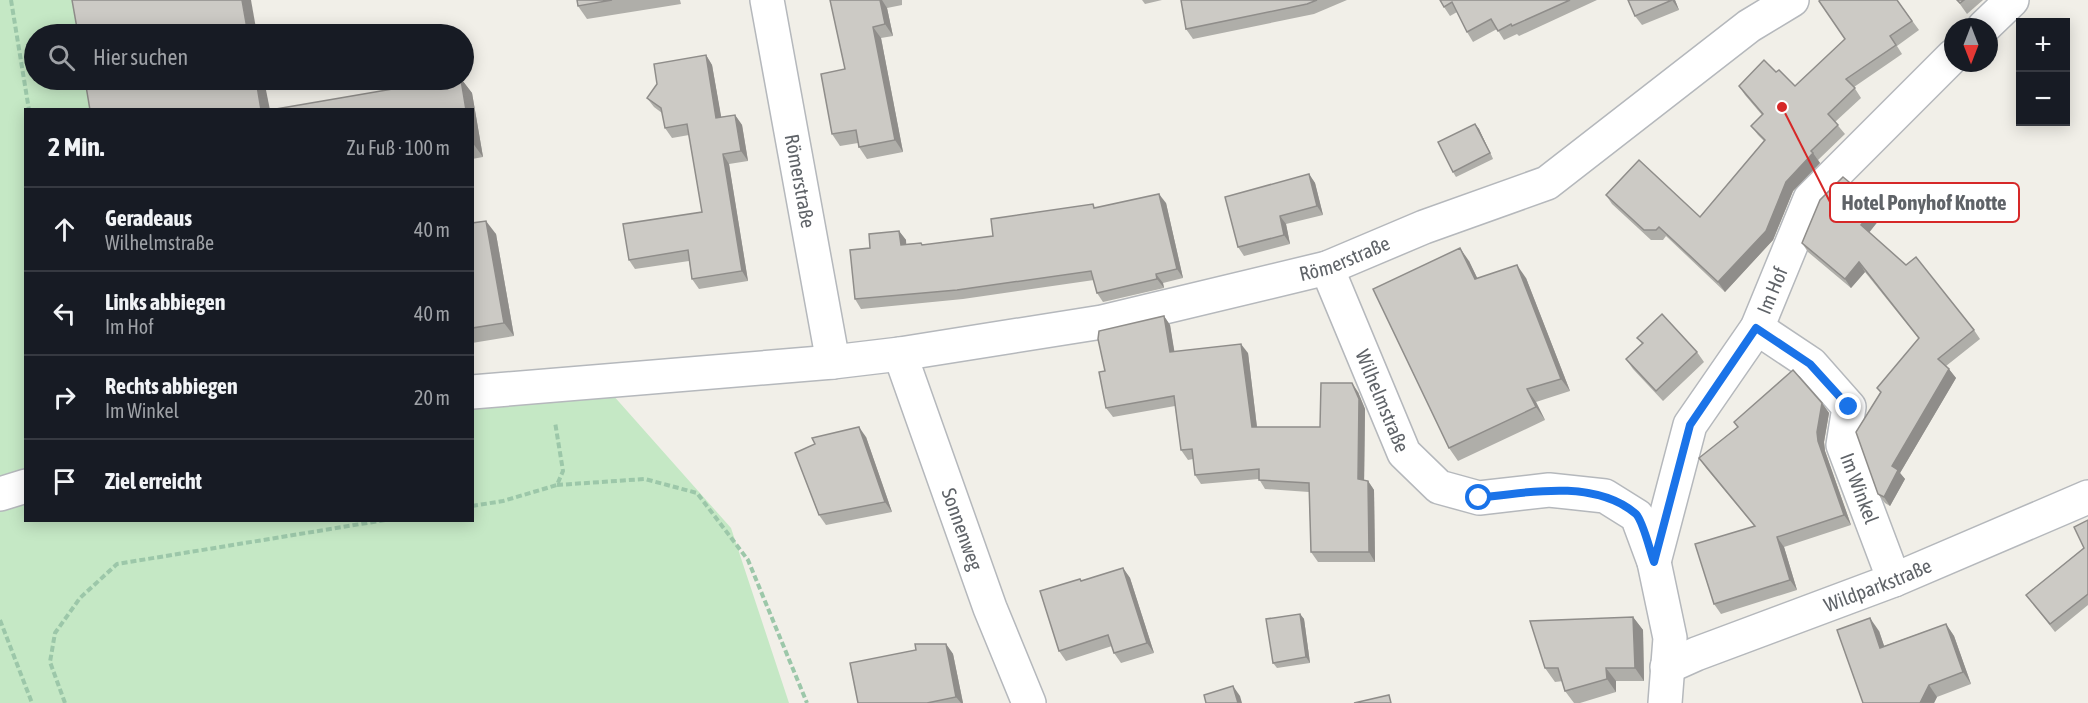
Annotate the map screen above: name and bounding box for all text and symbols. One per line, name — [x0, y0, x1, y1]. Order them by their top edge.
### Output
north arrow — [1944, 18, 1998, 72]
map controls — [2016, 18, 2070, 126]
button: + — [2016, 18, 2070, 72]
search box — [24, 24, 474, 90]
icon: search — [45, 41, 78, 74]
text: Hier suchen — [93, 44, 188, 70]
button: − — [2016, 72, 2070, 126]
text: 2 Min. — [48, 132, 104, 162]
street label: Römerstraße — [781, 132, 820, 230]
text: Zu Fuß · 100 m — [347, 136, 450, 159]
callout: Hotel Ponyhof Knotte — [1830, 183, 2019, 222]
text: Hotel Ponyhof Knotte — [1841, 190, 2007, 214]
text: Geradeaus — [105, 205, 192, 231]
icon: ahead — [48, 213, 81, 246]
text: 40 m — [414, 218, 450, 241]
text: Wilhelmstraße — [105, 231, 214, 254]
street label: Römerstraße — [1297, 231, 1393, 285]
street label: Im Hof — [1752, 263, 1792, 317]
text: Links abbiegen — [105, 289, 226, 315]
icon: left — [48, 297, 81, 330]
text: 40 m — [414, 302, 450, 325]
text: Im Hof — [105, 315, 154, 338]
street label: Wilhelmstraße — [1351, 346, 1414, 456]
text: Rechts abbiegen — [105, 373, 238, 399]
icon: right — [48, 381, 81, 414]
text: 20 m — [414, 386, 450, 409]
route end — [1835, 393, 1861, 419]
text: Im Winkel — [105, 399, 179, 422]
street label: Im Winkel — [1836, 449, 1884, 527]
icon: arrive — [48, 465, 81, 498]
text: Ziel erreicht — [105, 468, 202, 494]
route start — [1465, 484, 1491, 510]
street label: Sonnenweg — [937, 485, 988, 574]
street label: Wildparkstraße — [1821, 553, 1935, 616]

